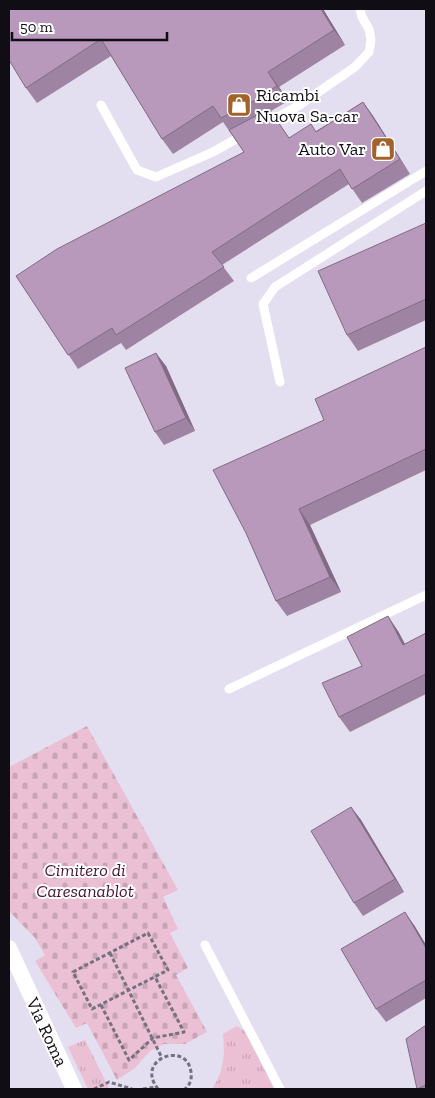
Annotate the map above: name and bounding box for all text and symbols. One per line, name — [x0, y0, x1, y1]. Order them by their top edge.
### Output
scale bar — [12, 10, 168, 42]
text: 50 m — [20, 18, 53, 36]
place label: Ricambi Nuova Sa-car — [256, 84, 359, 127]
shop icon: Ricambi Nuova Sa-car — [226, 92, 252, 118]
shop icon: Auto Var — [370, 136, 396, 162]
place label: Auto Var — [298, 138, 366, 160]
park label: Cimitero di Caresanablot — [36, 859, 134, 902]
street label: Via Roma — [21, 993, 73, 1070]

